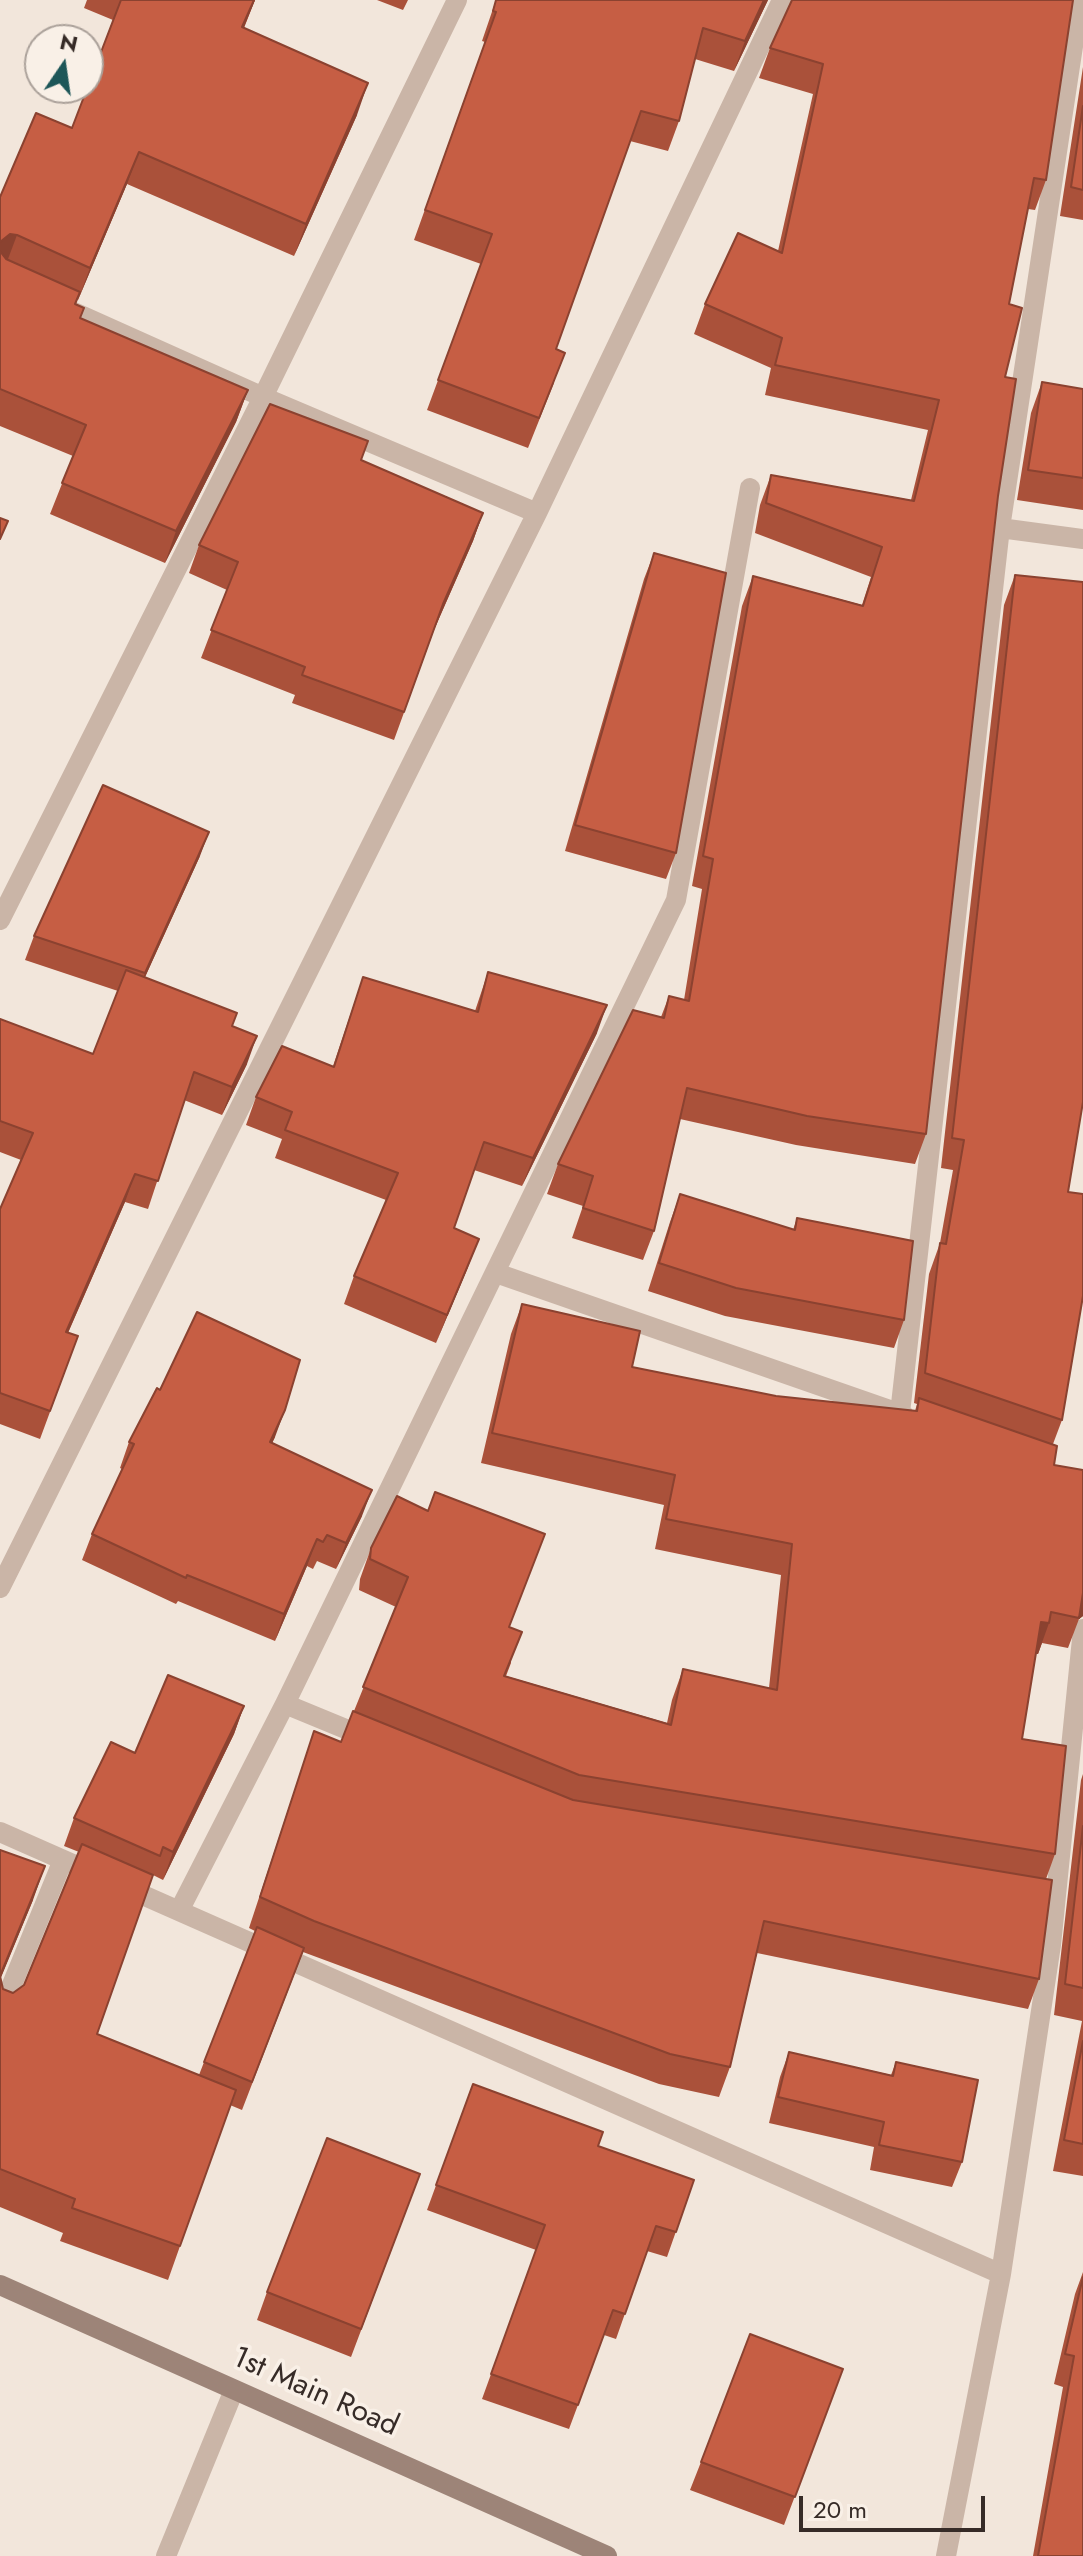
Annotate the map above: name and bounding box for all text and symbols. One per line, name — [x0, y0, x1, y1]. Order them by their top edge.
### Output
north arrow — [24, 24, 104, 104]
text: N — [57, 25, 81, 60]
street label: 1st Main Road — [226, 2340, 404, 2446]
scale bar — [803, 2480, 989, 2530]
text: 20 m — [813, 2492, 867, 2527]

